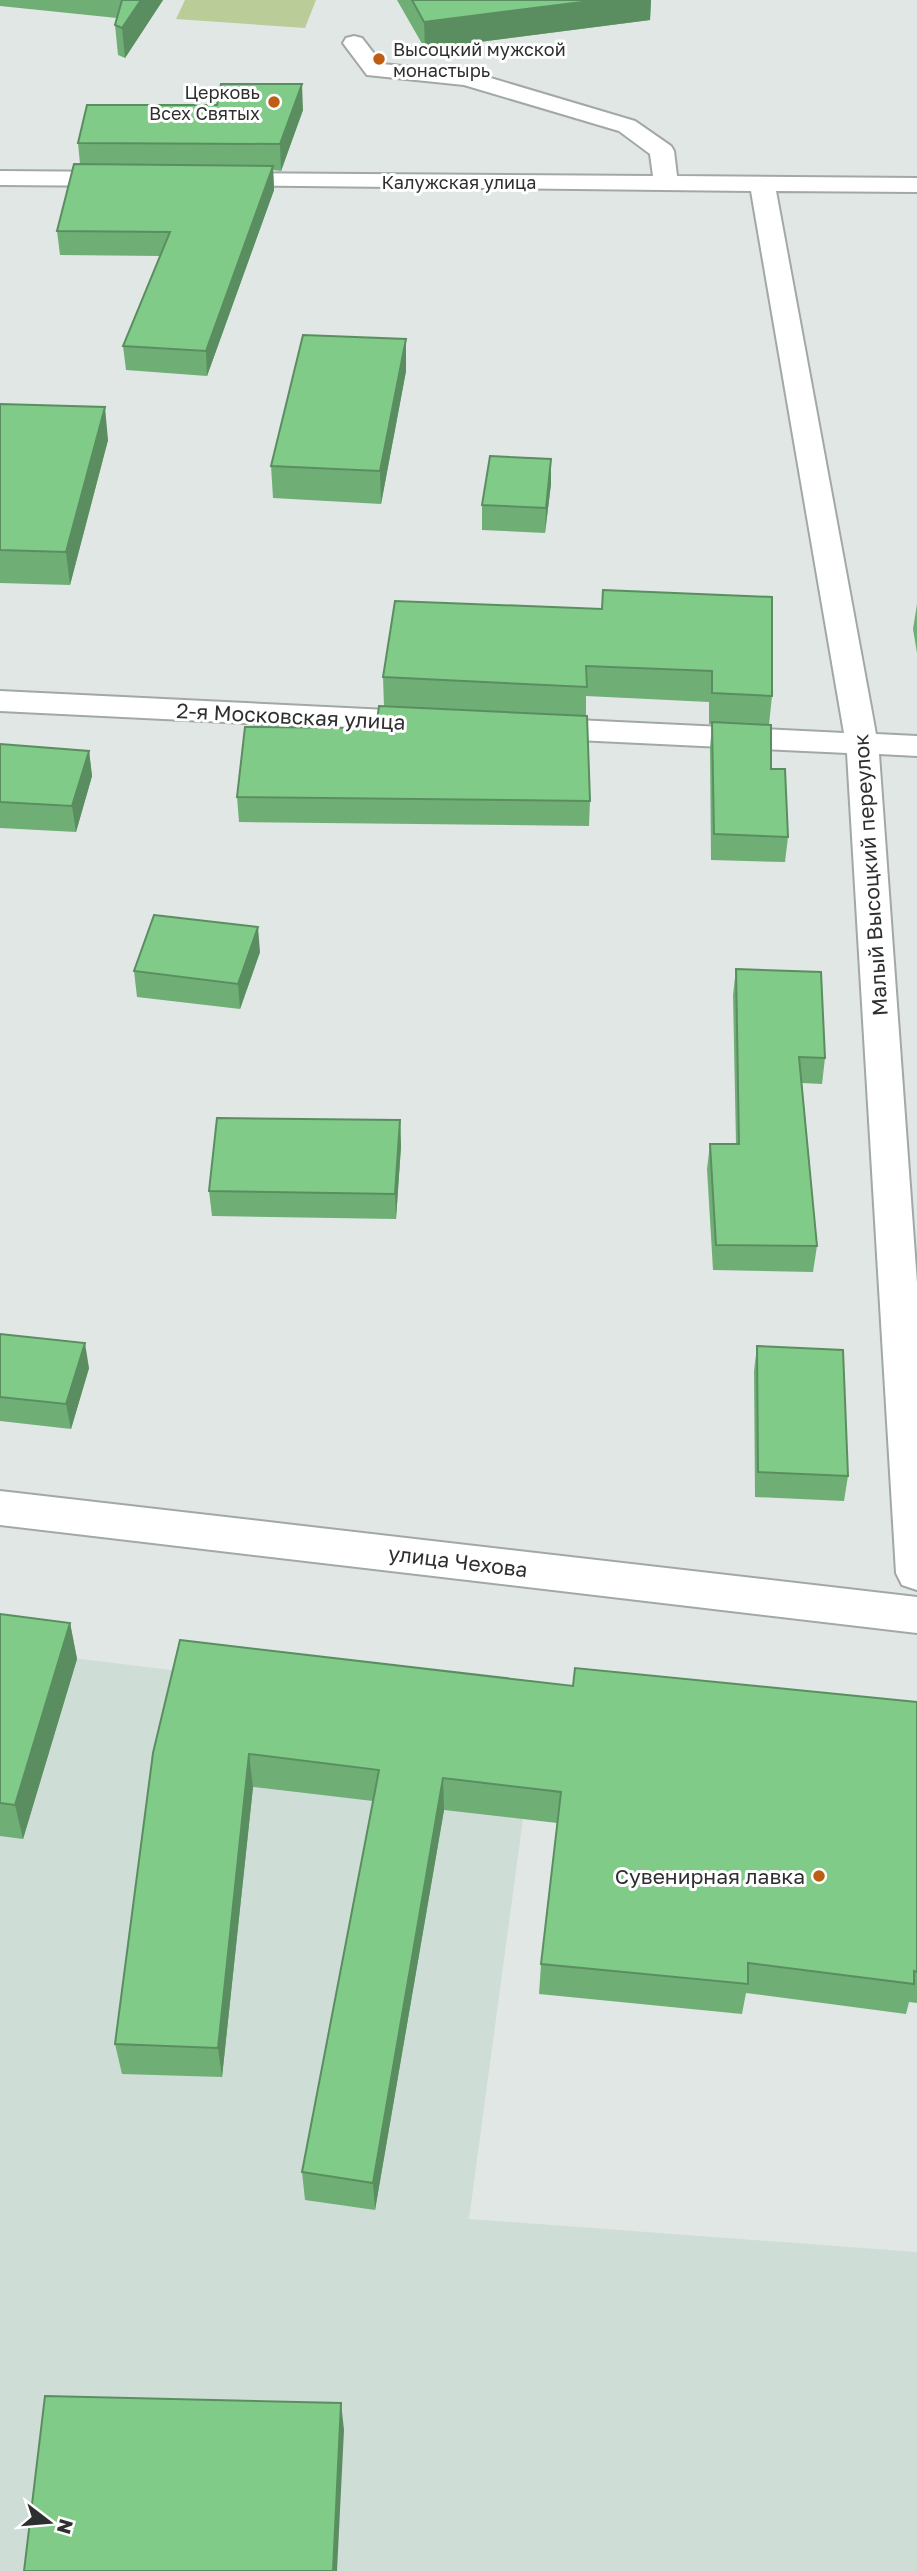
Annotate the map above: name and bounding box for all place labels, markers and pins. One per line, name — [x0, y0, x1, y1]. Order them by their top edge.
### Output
place label: Высоцкий мужской монастырь — [393, 38, 566, 81]
marker: Высоцкий мужской монастырь — [371, 51, 387, 67]
place label: Церковь Всех Святых — [149, 81, 260, 124]
marker: Церковь Всех Святых — [266, 94, 282, 110]
place label: Сувенирная лавка — [615, 1863, 805, 1889]
marker: Сувенирная лавка — [811, 1868, 827, 1884]

